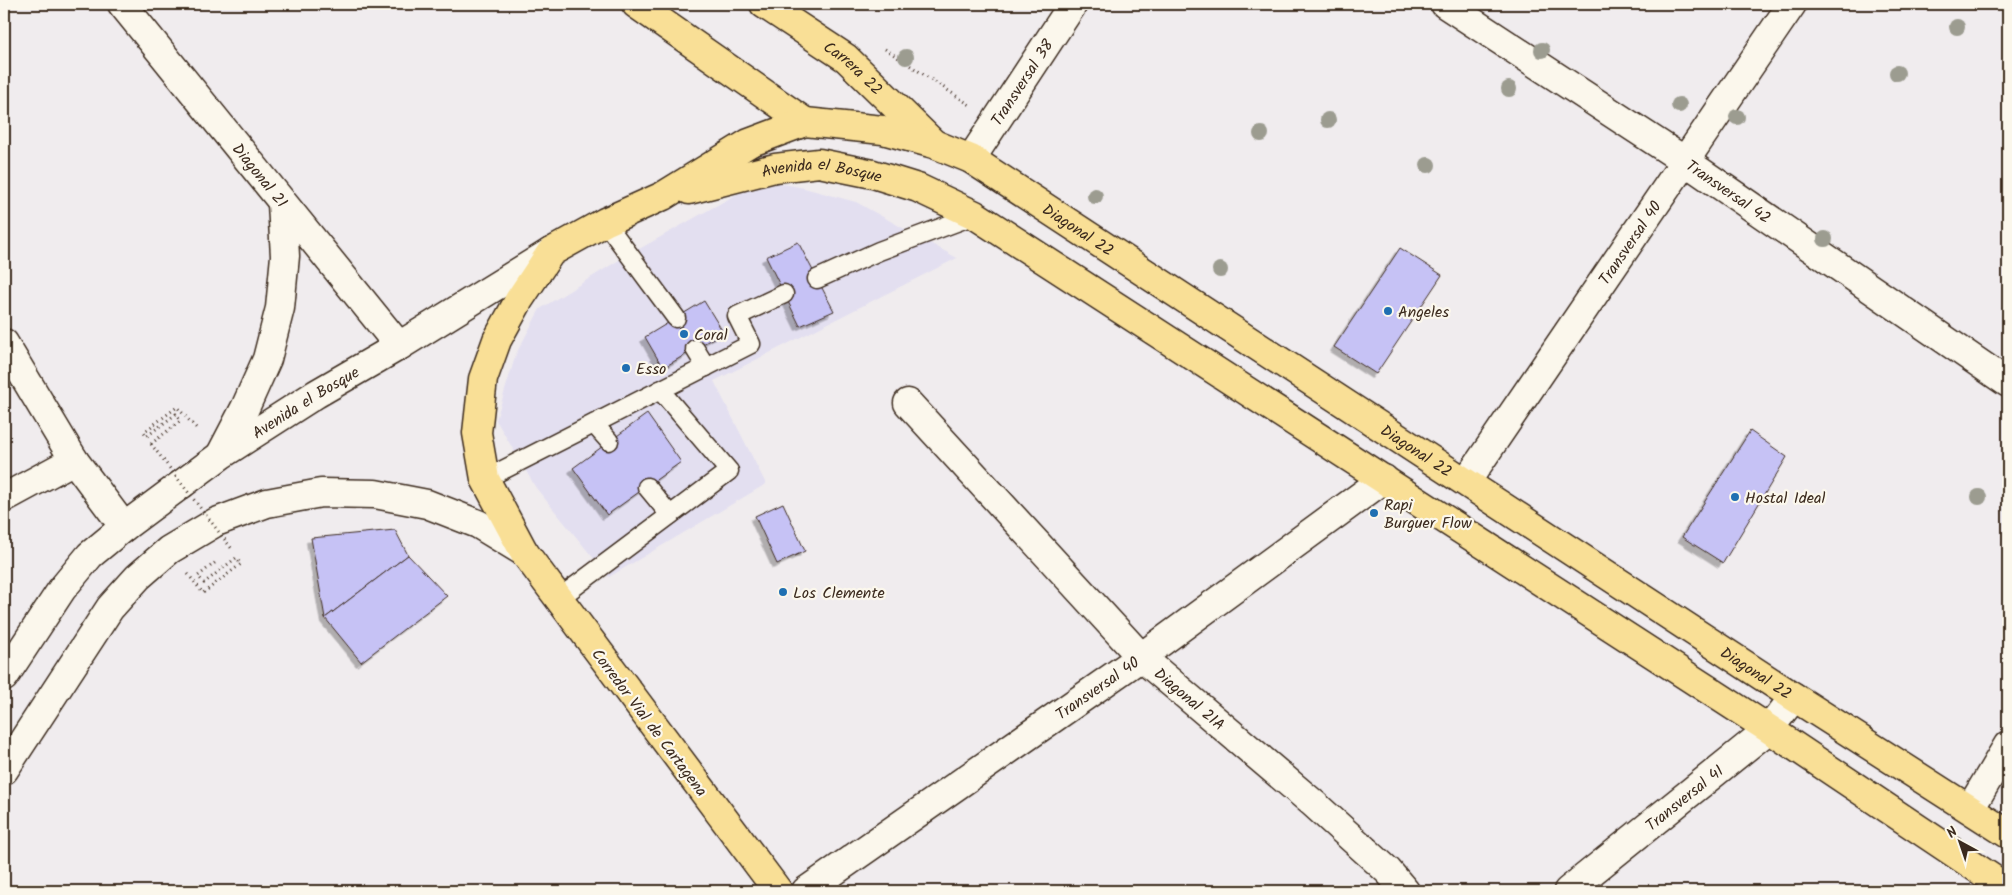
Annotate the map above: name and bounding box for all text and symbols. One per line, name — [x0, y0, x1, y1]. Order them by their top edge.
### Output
street label: Transversal 38 — [985, 34, 1061, 131]
street label: Carrera 22 — [818, 35, 888, 102]
street label: Diagonal 21 — [225, 138, 293, 214]
street label: Avenida el Bosque — [759, 152, 885, 190]
street label: Transversal 42 — [1680, 154, 1776, 231]
street label: Transversal 40 — [1593, 196, 1668, 291]
street label: Diagonal 22 — [1037, 198, 1119, 263]
place label: Angeles — [1398, 300, 1449, 325]
marker: Angeles — [1382, 305, 1394, 317]
place label: Coral — [694, 323, 728, 348]
marker: Coral — [678, 328, 690, 340]
place label: Esso — [636, 357, 666, 382]
street label: Avenida el Bosque — [248, 360, 365, 446]
marker: Esso — [620, 362, 632, 374]
street label: Diagonal 22 — [1375, 419, 1457, 484]
place label: Hostal Ideal — [1745, 486, 1825, 511]
marker: Hostal Ideal — [1729, 491, 1741, 503]
place label: Rapi Burguer Flow — [1384, 493, 1472, 536]
marker: Rapi Burguer Flow — [1368, 507, 1380, 519]
place label: Los Clemente — [793, 581, 885, 606]
marker: Los Clemente — [777, 586, 789, 598]
street label: Diagonal 22 — [1715, 641, 1797, 707]
street label: Corredor Vial de Cartagena — [585, 643, 713, 802]
street label: Transversal 40 — [1051, 651, 1145, 727]
street label: Diagonal 21A — [1148, 662, 1230, 738]
street label: Transversal 41 — [1640, 759, 1730, 838]
north arrow — [1934, 818, 1984, 868]
text: N — [1942, 821, 1963, 844]

